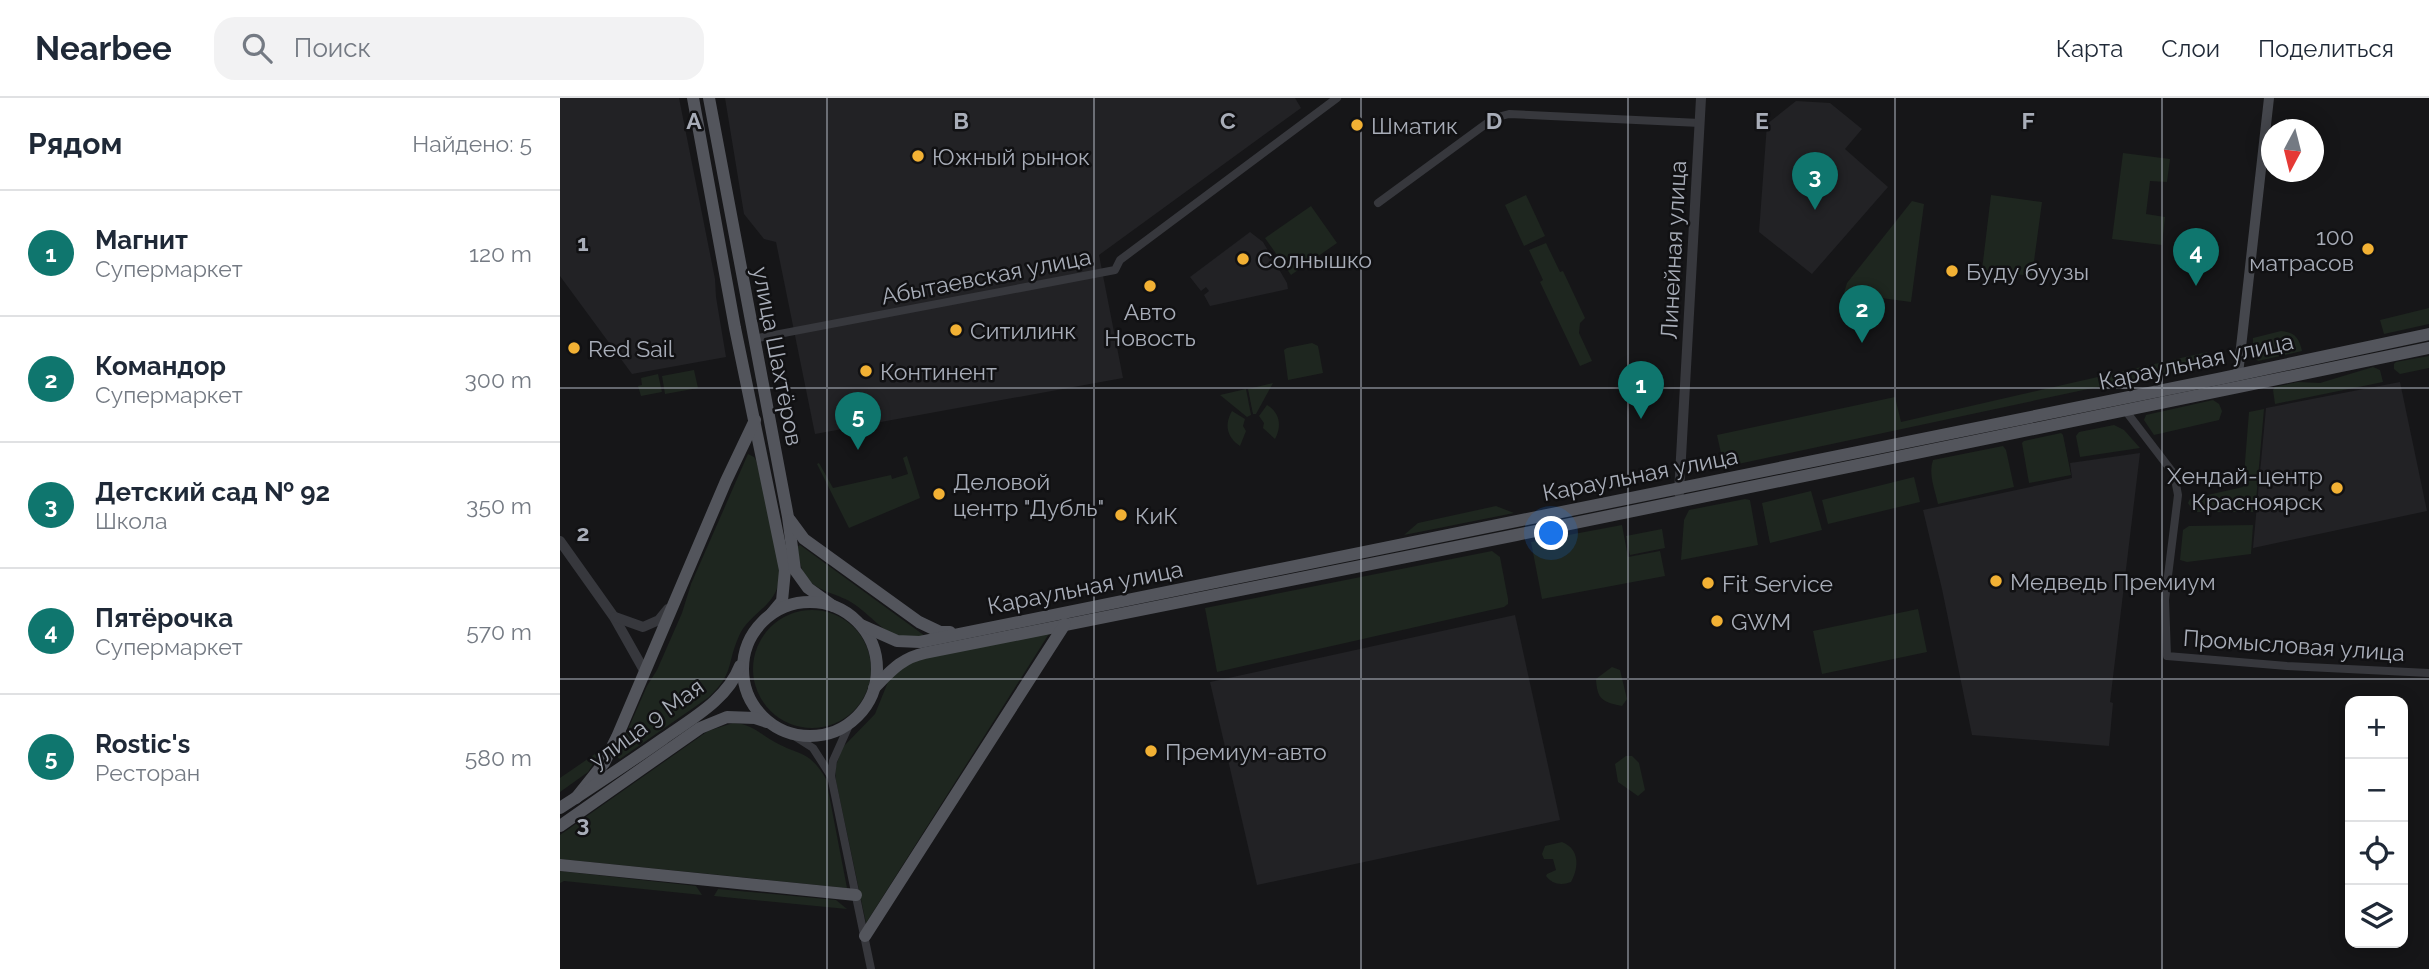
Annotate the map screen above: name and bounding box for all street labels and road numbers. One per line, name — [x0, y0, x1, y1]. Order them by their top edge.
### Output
street label: Линейная улица — [1655, 160, 1691, 340]
street label: Абытаевская улица — [879, 242, 1093, 310]
street label: улица Шахтёров — [747, 264, 809, 448]
street label: Караульная улица — [2096, 327, 2296, 395]
street label: Караульная улица — [1540, 442, 1740, 506]
street label: Караульная улица — [985, 555, 1185, 619]
street label: Промысловая улица — [2182, 624, 2406, 666]
street label: улица 9 Мая — [584, 672, 708, 774]

